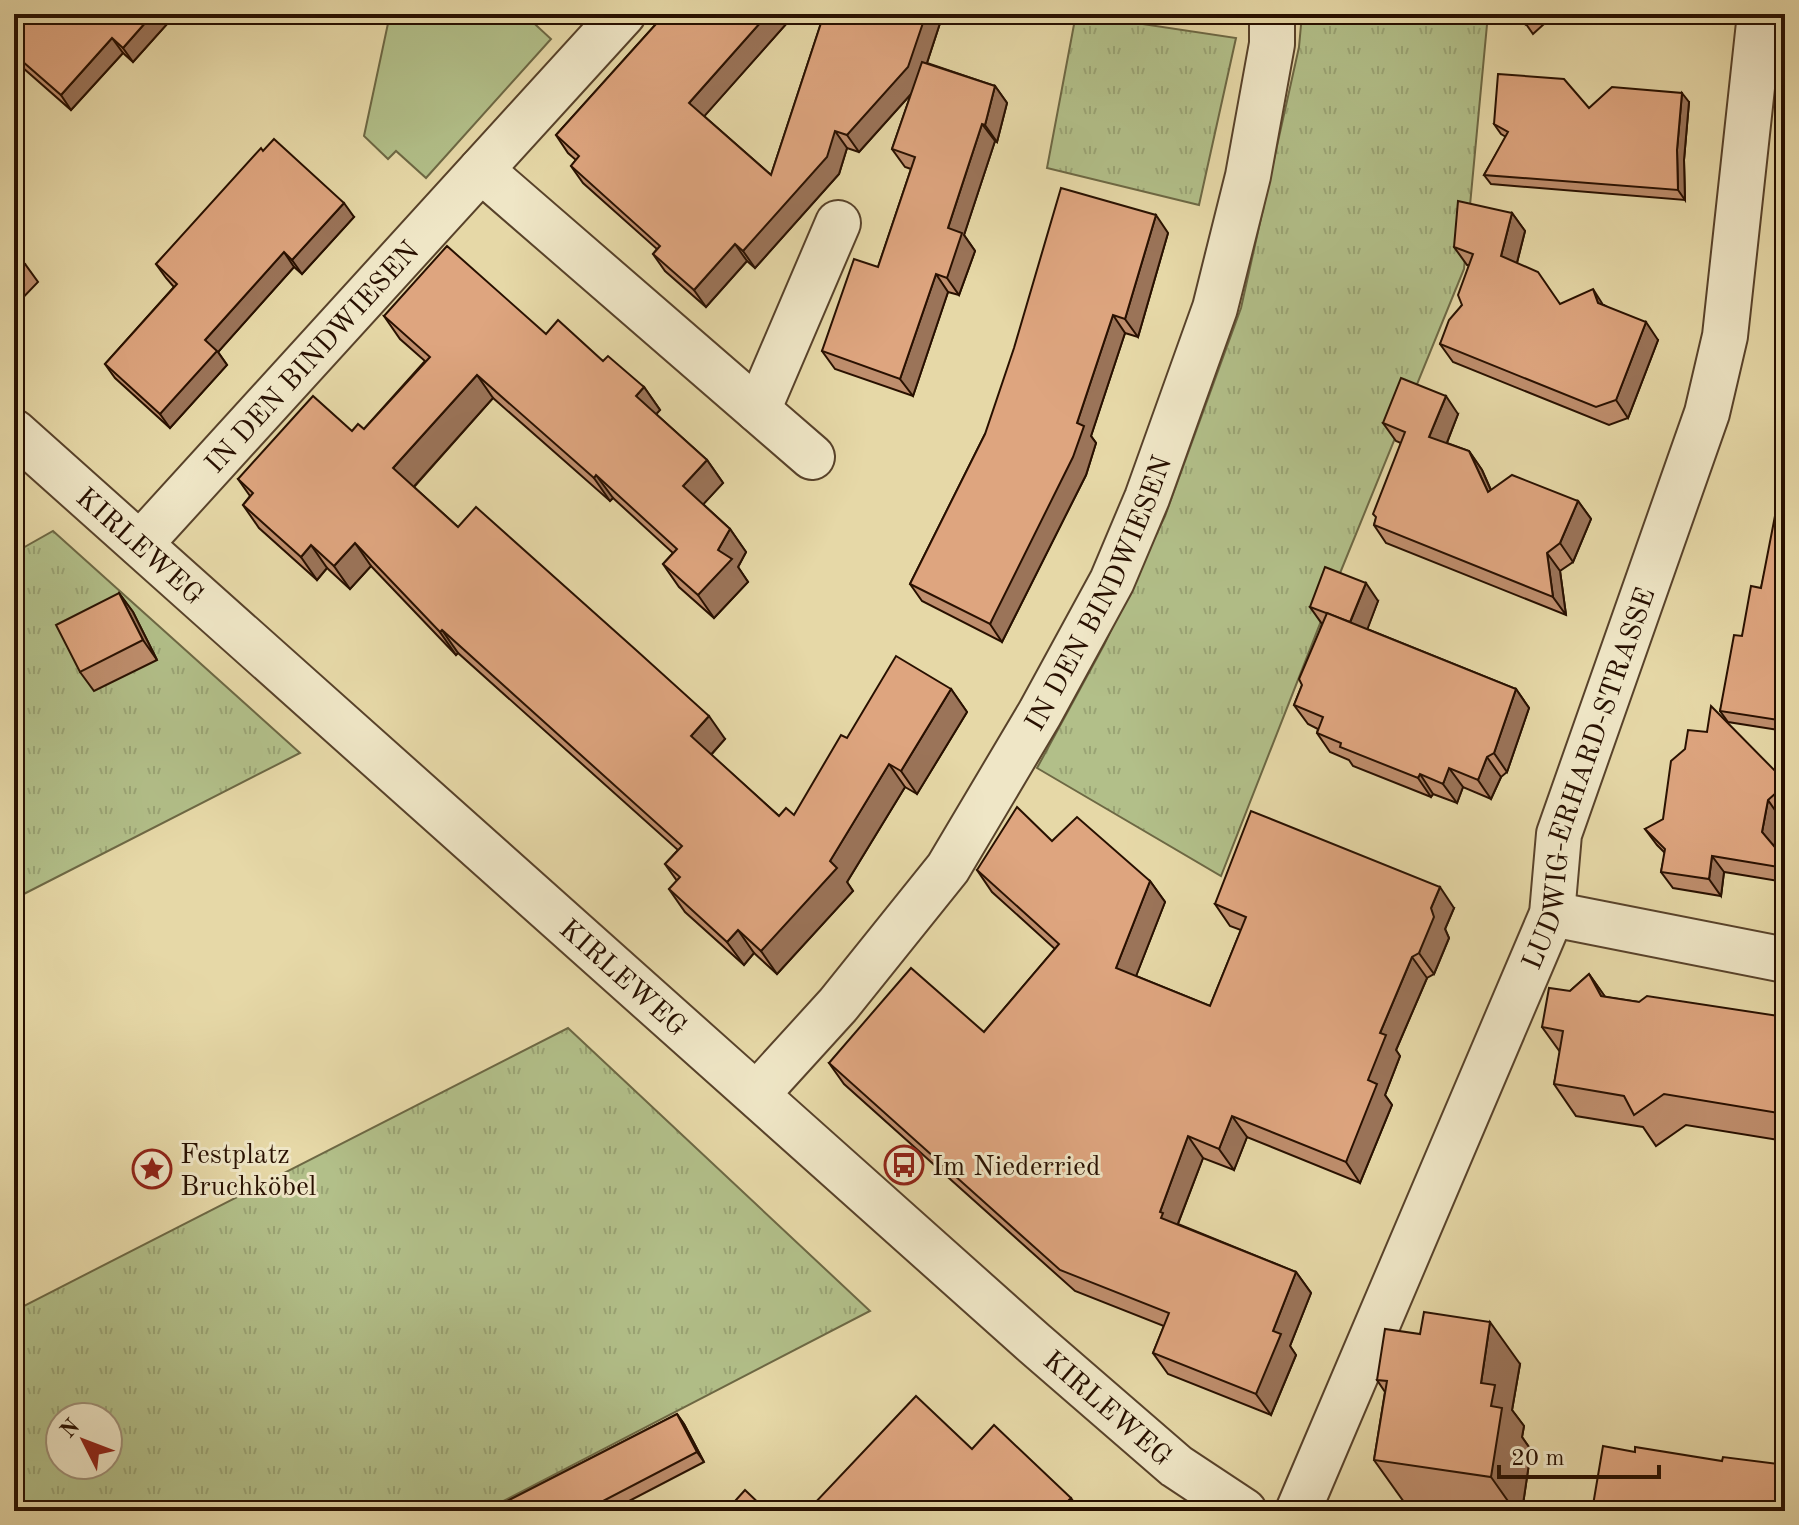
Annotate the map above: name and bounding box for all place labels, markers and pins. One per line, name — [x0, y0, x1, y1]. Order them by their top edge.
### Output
place label: Festplatz Bruchköbel — [180, 1142, 316, 1202]
bus stop icon: Im Niederried — [883, 1144, 925, 1186]
place icon: Festplatz Bruchköbel — [131, 1148, 173, 1190]
place label: Im Niederried — [932, 1154, 1101, 1182]

